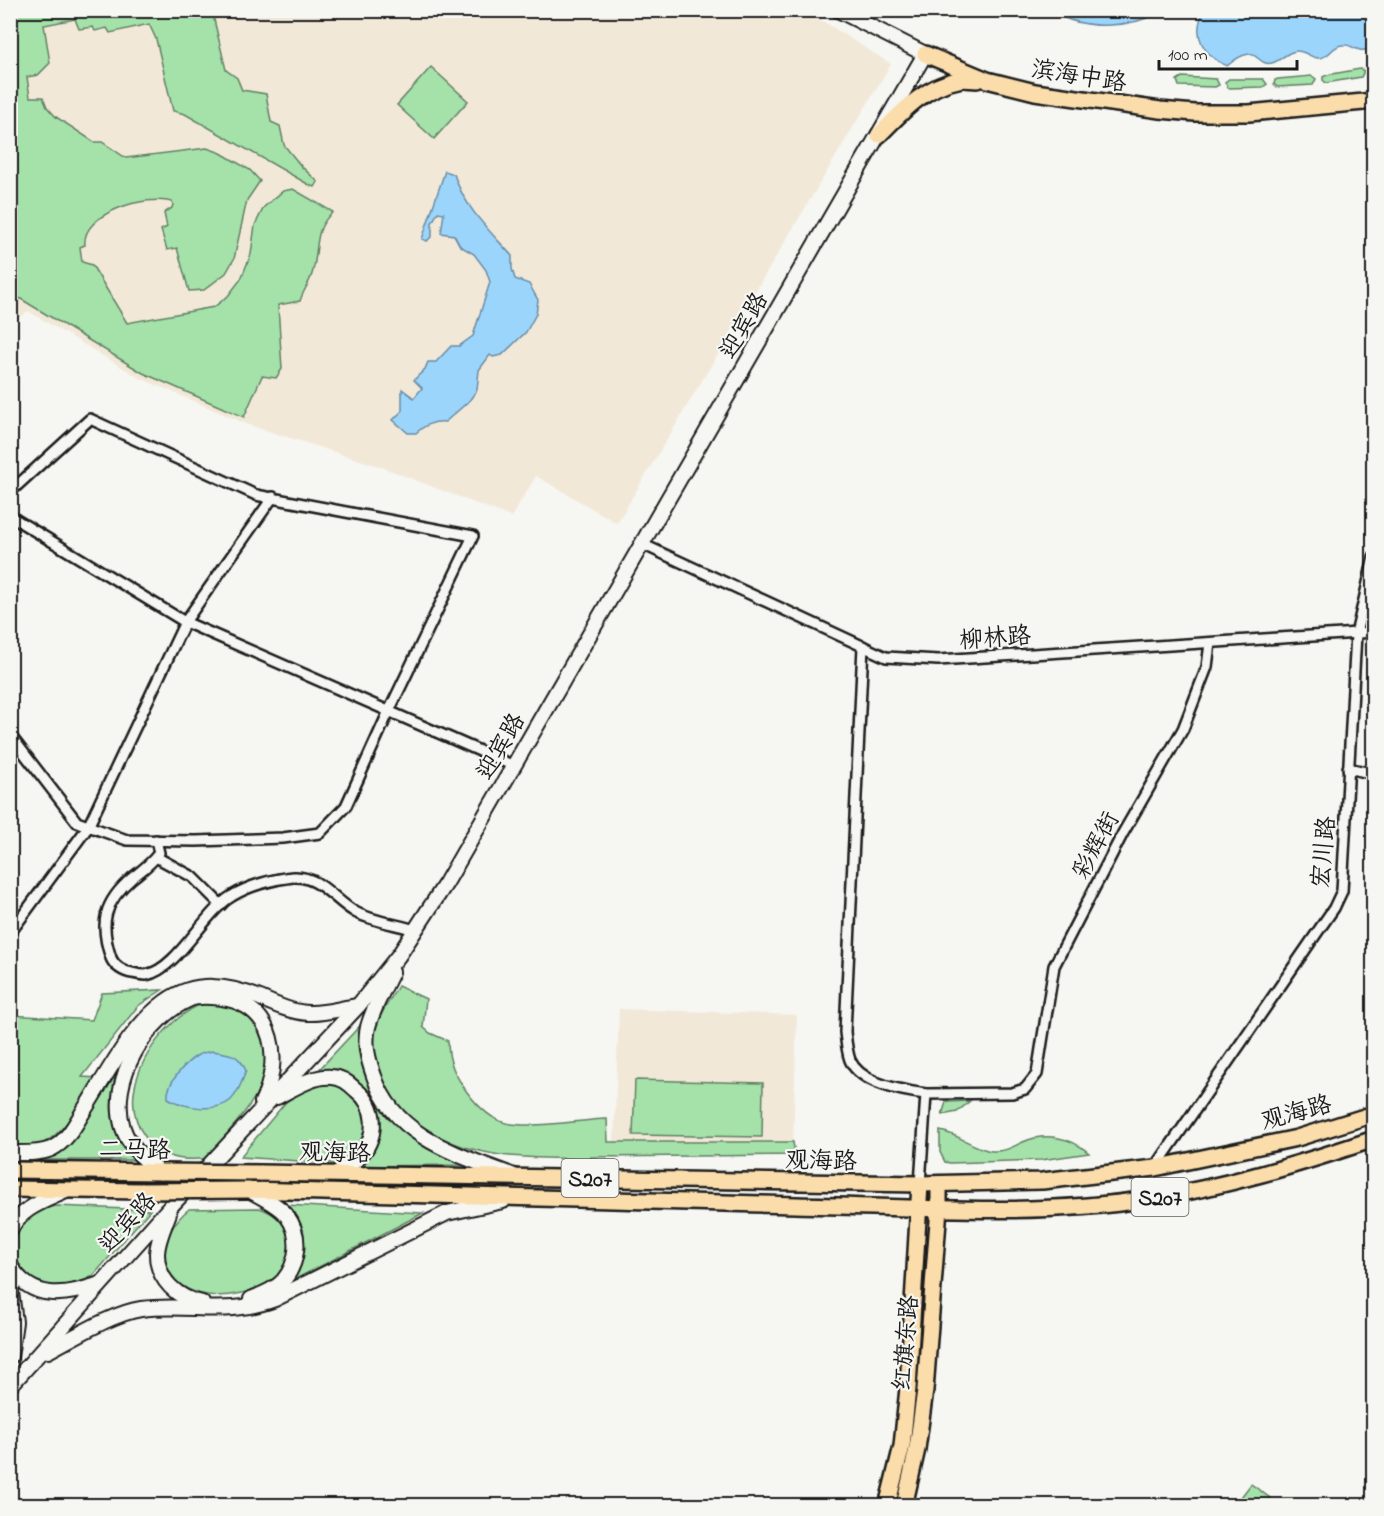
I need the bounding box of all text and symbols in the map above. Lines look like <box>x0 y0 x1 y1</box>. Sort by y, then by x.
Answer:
scale bar <box>1159 33 1297 71</box>
text: 100 m <box>1168 43 1208 69</box>
street label: 滨海中路 <box>1028 53 1129 102</box>
street label: 迎宾路 <box>712 286 778 366</box>
street label: 柳林路 <box>958 620 1032 659</box>
street label: 迎宾路 <box>469 707 535 787</box>
street label: 彩辉街 <box>1065 806 1130 886</box>
street label: 宏川路 <box>1305 815 1346 890</box>
street label: 观海路 <box>1257 1088 1336 1141</box>
street label: 二马路 <box>99 1133 171 1170</box>
street label: 观海路 <box>299 1136 371 1173</box>
street label: 观海路 <box>785 1144 857 1181</box>
road number: S207 <box>562 1159 618 1197</box>
road number: S207 <box>1132 1178 1188 1216</box>
street label: 迎宾路 <box>92 1185 166 1262</box>
street label: 红旗东路 <box>886 1294 929 1393</box>

